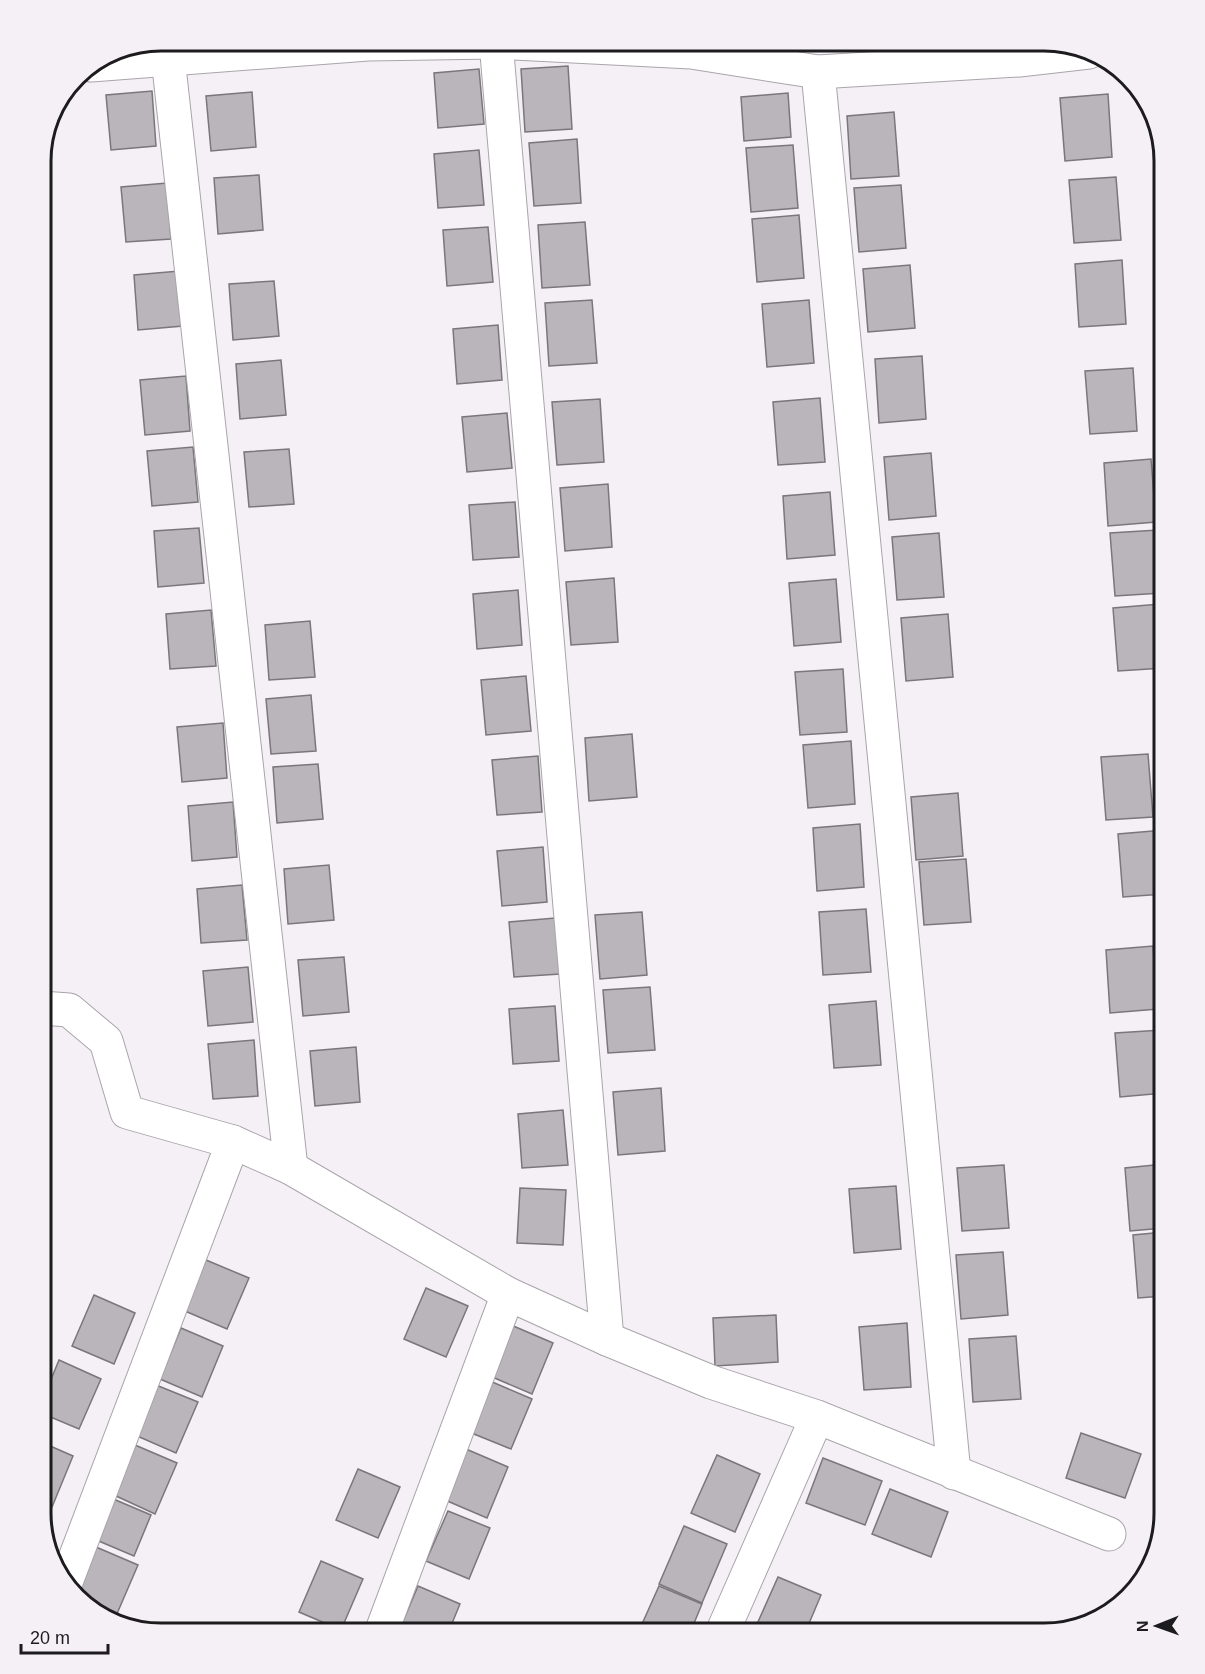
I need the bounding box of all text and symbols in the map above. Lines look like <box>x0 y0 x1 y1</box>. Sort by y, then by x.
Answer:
north arrow <box>1127 1596 1187 1656</box>
scale bar <box>21 1617 108 1655</box>
text: N <box>1134 1620 1151 1632</box>
text: 20 m <box>30 1628 70 1648</box>

